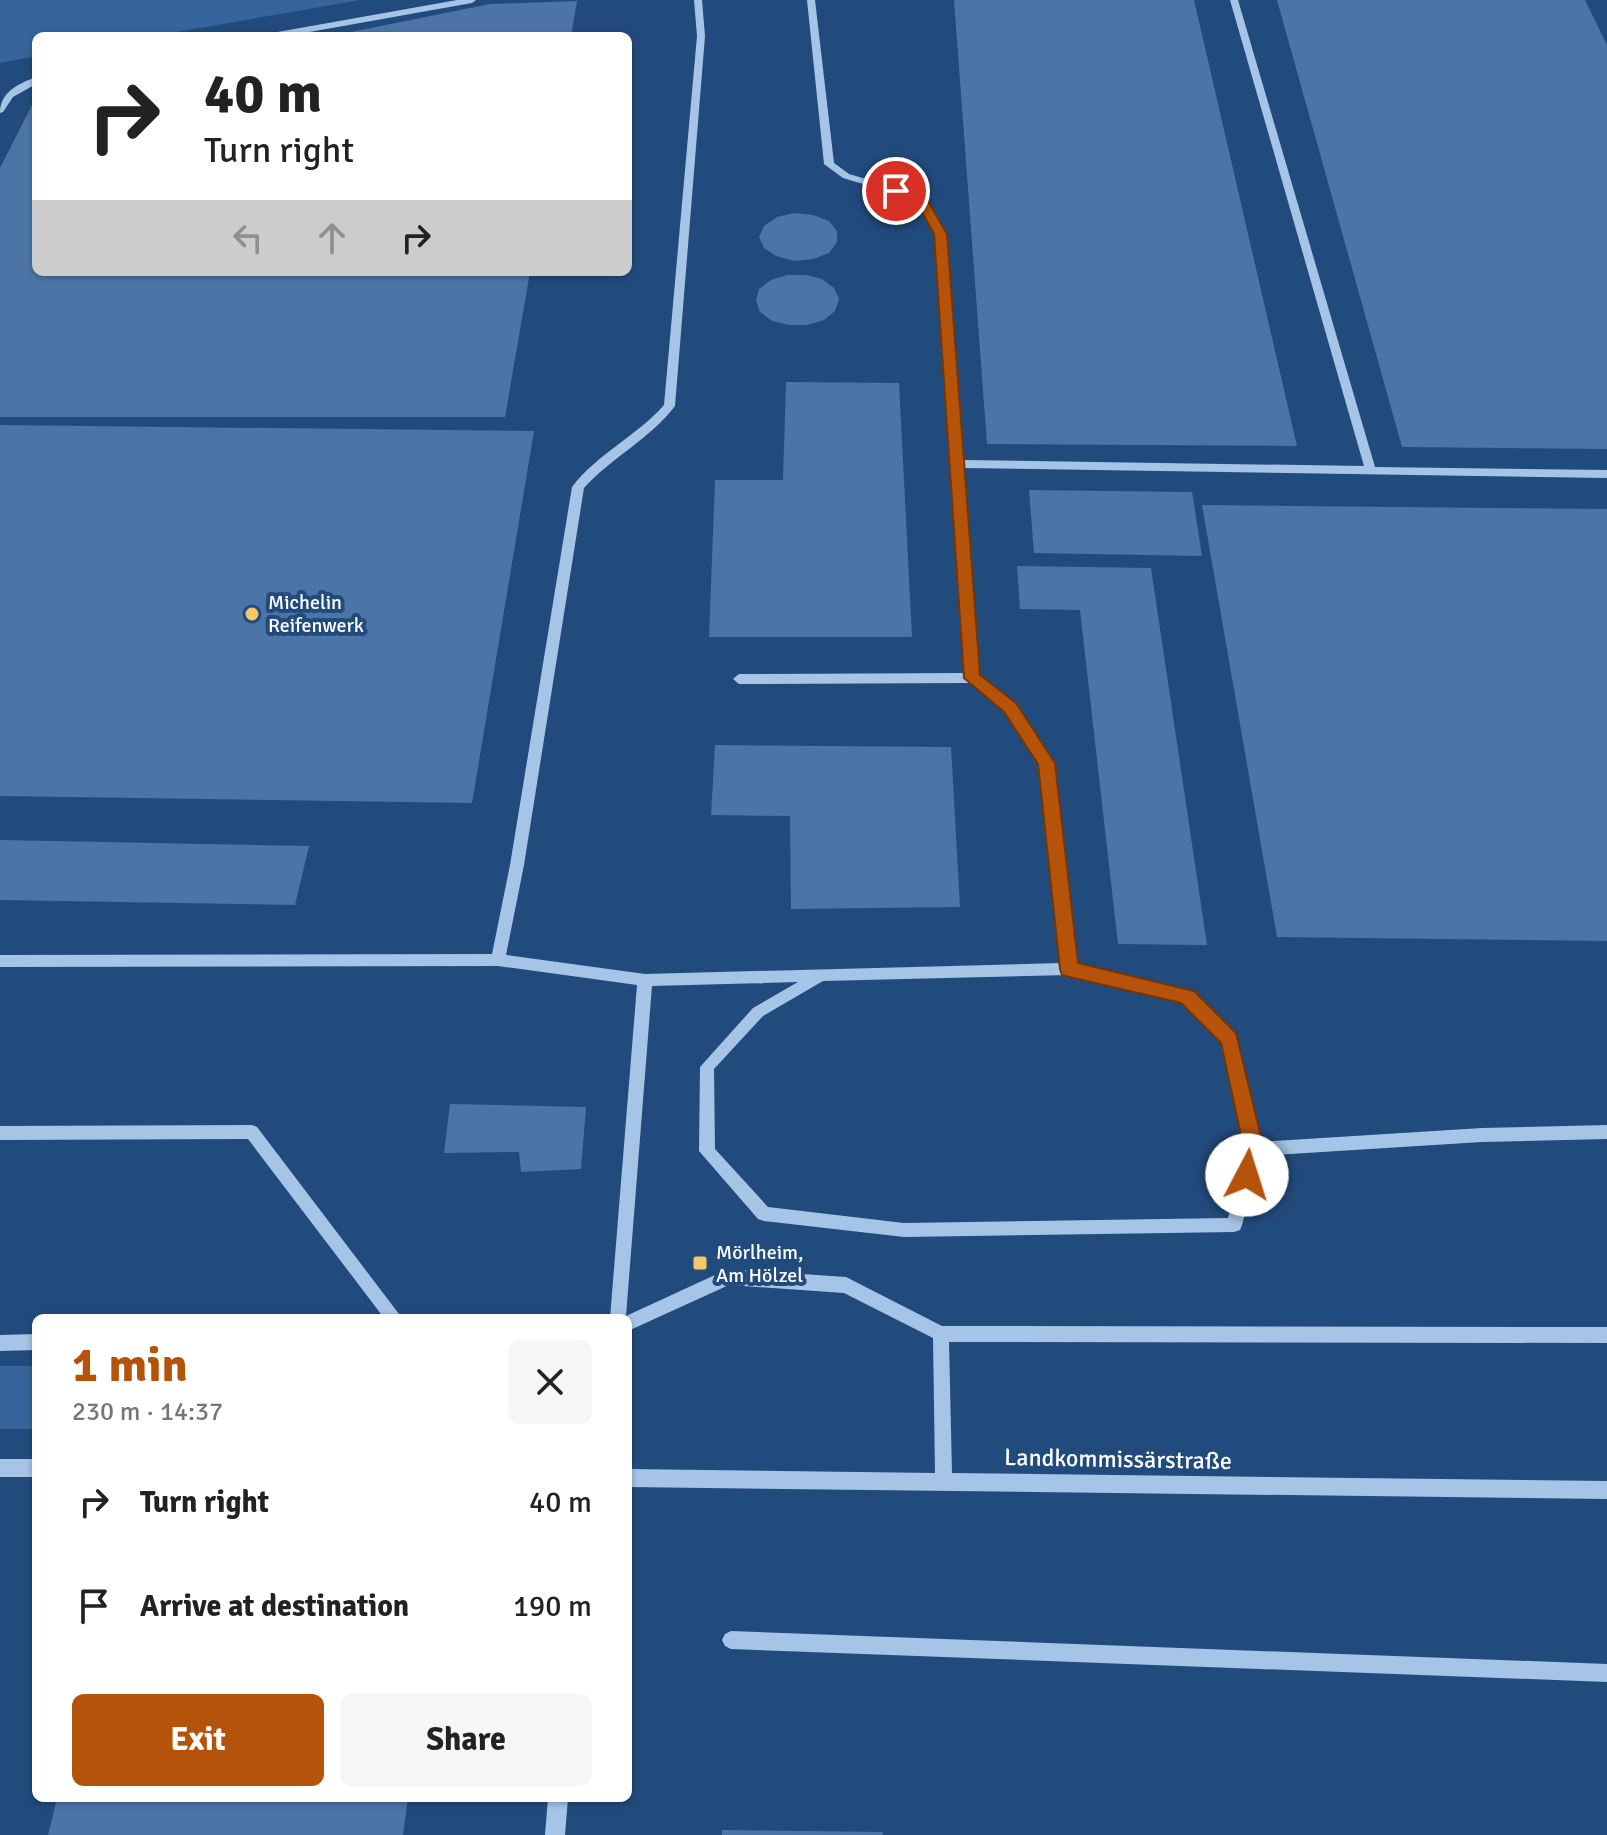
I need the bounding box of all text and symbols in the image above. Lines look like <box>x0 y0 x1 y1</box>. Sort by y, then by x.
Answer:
text: 40 m <box>204 59 322 128</box>
icon: right <box>72 64 176 168</box>
text: Turn right <box>204 128 354 173</box>
pin <box>862 157 930 225</box>
icon: arrive <box>874 169 918 213</box>
icon: left <box>226 216 270 260</box>
icon: ahead <box>310 216 354 260</box>
icon: right <box>394 216 438 260</box>
place label: Michelin Reifenwerk <box>268 590 364 638</box>
marker: Michelin Reifenwerk <box>243 605 261 623</box>
position arrow <box>1205 1133 1289 1217</box>
place label: Mörlheim, Am Hölzel <box>716 1240 803 1288</box>
marker: Mörlheim, Am Hölzel <box>691 1254 709 1272</box>
text: 1 min <box>72 1336 188 1395</box>
button: close <box>508 1340 592 1424</box>
text: 230 m · 14:37 <box>72 1396 223 1428</box>
street label: Landkommissärstraße <box>1004 1442 1232 1476</box>
icon: right <box>72 1480 116 1524</box>
text: Turn right <box>140 1484 269 1521</box>
text: 40 m <box>529 1484 592 1521</box>
icon: arrive <box>72 1584 116 1628</box>
text: Arrive at destination <box>140 1588 409 1625</box>
text: 190 m <box>513 1588 592 1625</box>
button: Exit <box>72 1694 324 1786</box>
button: Share <box>340 1694 592 1786</box>

